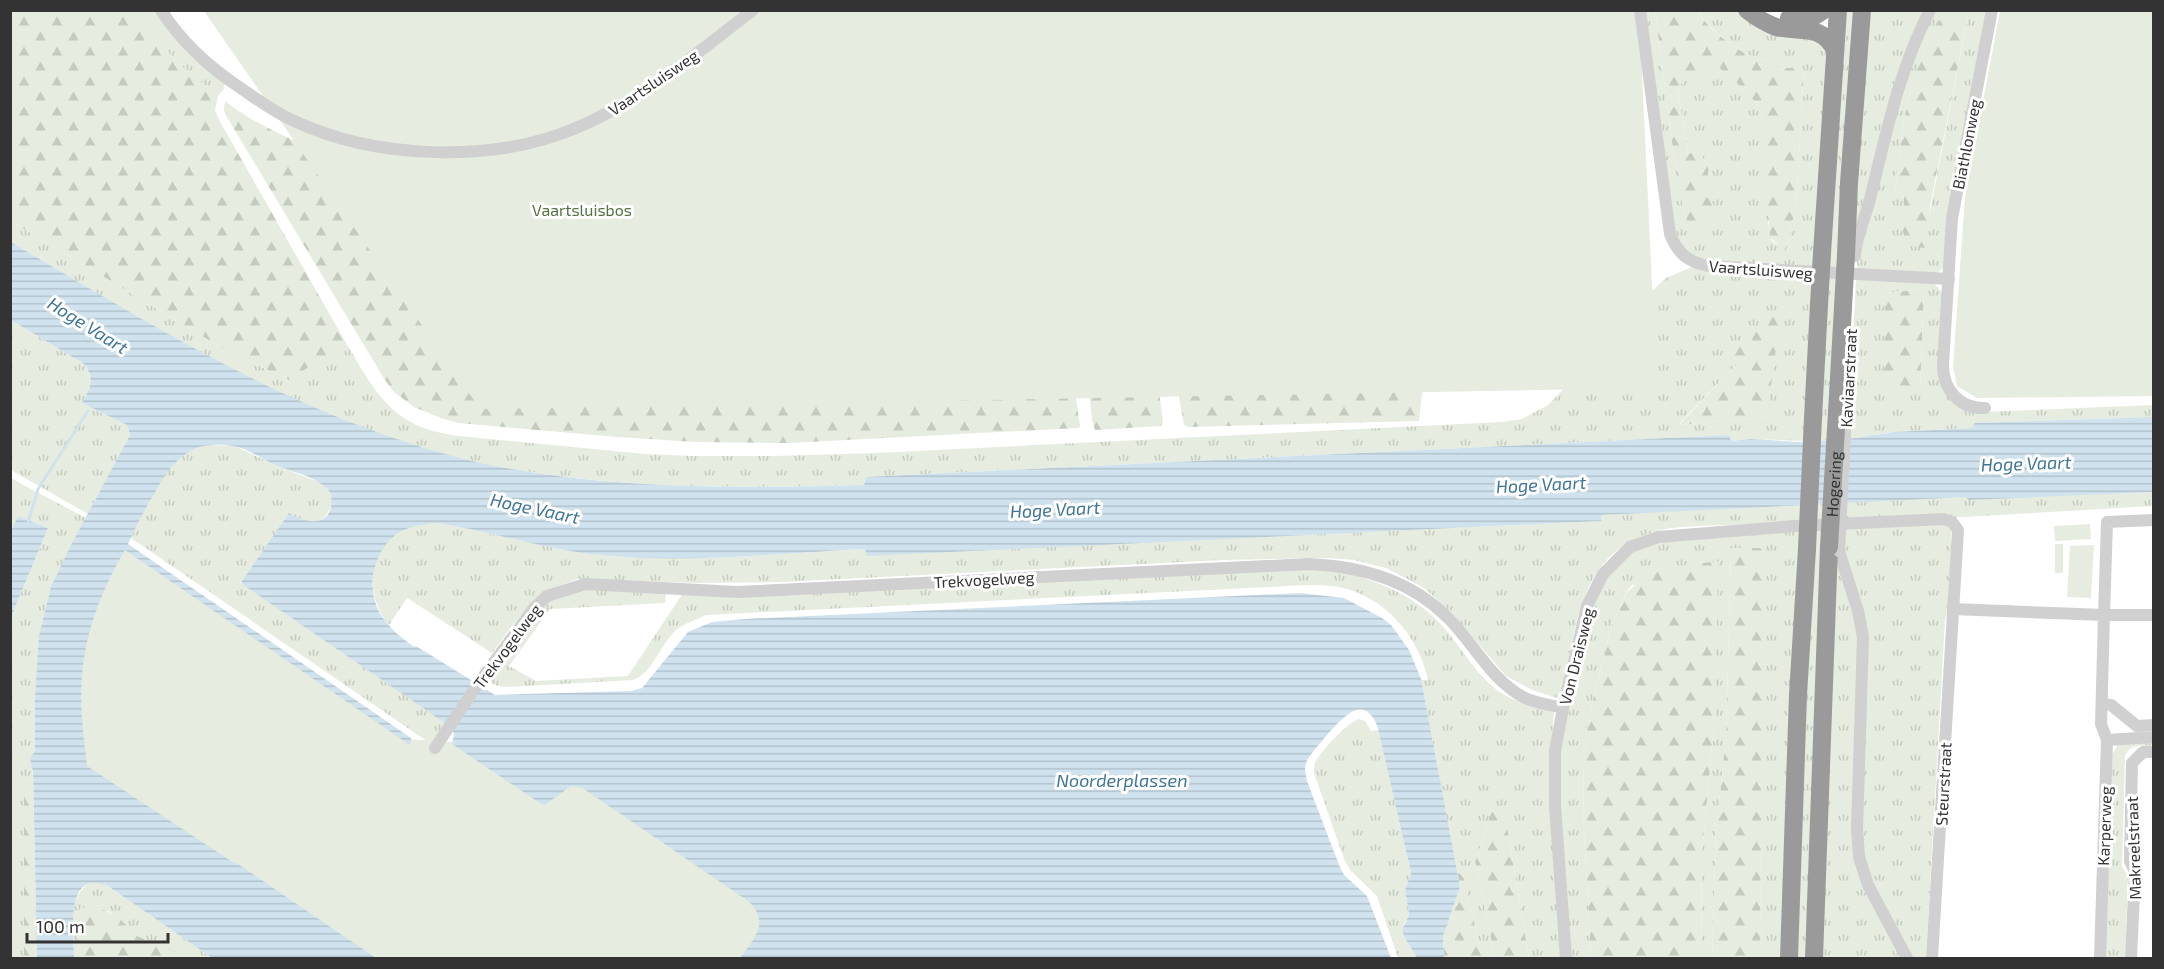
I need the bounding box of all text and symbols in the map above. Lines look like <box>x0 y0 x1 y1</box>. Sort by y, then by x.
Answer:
street label: Vaartsluisweg <box>605 45 702 119</box>
street label: Biathlonweg <box>1948 97 1984 191</box>
park label: Vaartsluisbos <box>532 200 632 219</box>
street label: Vaartsluisweg <box>1708 256 1814 282</box>
water label: Hoge Vaart <box>44 292 132 358</box>
street label: Kaviaarstraat <box>1836 328 1860 428</box>
water label: Hoge Vaart <box>1980 450 2072 476</box>
street label: Hogering <box>1821 451 1844 518</box>
water label: Hoge Vaart <box>1495 471 1587 497</box>
water label: Hoge Vaart <box>488 488 582 528</box>
water label: Hoge Vaart <box>1009 496 1101 522</box>
street label: Trekvogelweg <box>933 567 1035 591</box>
street label: Trekvogelweg <box>469 600 545 692</box>
street label: Von Draisweg <box>1555 605 1597 707</box>
street label: Steurstraat <box>1931 742 1955 826</box>
water label: Noorderplassen <box>1056 769 1188 791</box>
street label: Karperweg <box>2093 786 2115 866</box>
street label: Makreelstraat <box>2122 796 2144 900</box>
scale bar <box>27 906 168 944</box>
text: 100 m <box>36 915 85 937</box>

